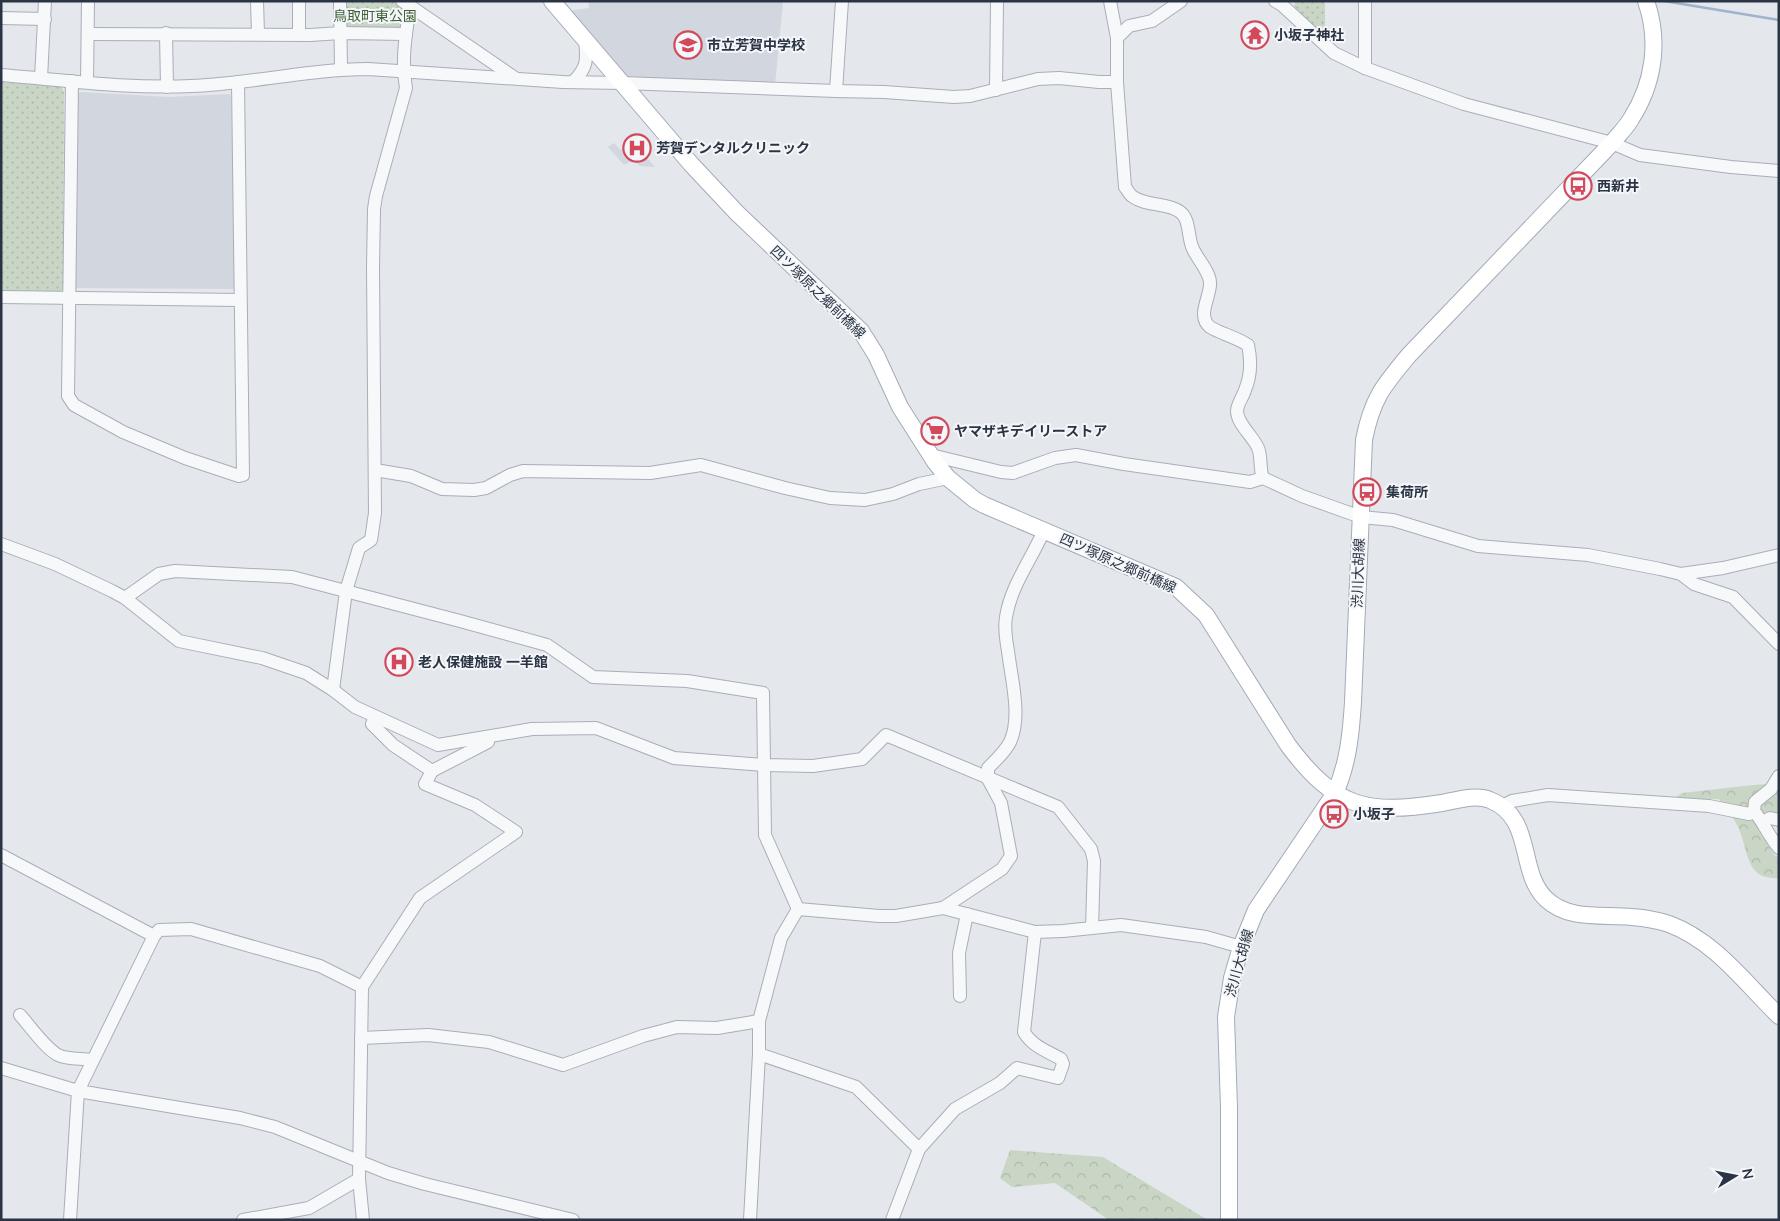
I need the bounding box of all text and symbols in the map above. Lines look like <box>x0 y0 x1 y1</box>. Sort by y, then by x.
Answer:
park label: 鳥取町東公園 <box>333 7 417 26</box>
temple icon: 小坂子神社 <box>1240 20 1270 50</box>
place label: 小坂子神社 <box>1274 26 1344 45</box>
school or university icon: 市立芳賀中学校 <box>673 30 703 60</box>
place label: 市立芳賀中学校 <box>707 36 805 55</box>
hospital icon: 芳賀デンタルクリニック <box>622 133 652 163</box>
place label: 芳賀デンタルクリニック <box>656 139 810 158</box>
bus stop icon: 西新井 <box>1563 171 1593 201</box>
place label: 西新井 <box>1597 177 1639 196</box>
street label: 四ツ塚原之郷前橋線 <box>766 242 870 343</box>
supermarket icon: ヤマザキデイリーストア <box>920 416 950 446</box>
place label: ヤマザキデイリーストア <box>954 422 1107 441</box>
bus stop icon: 集荷所 <box>1352 477 1382 507</box>
place label: 集荷所 <box>1386 483 1428 502</box>
street label: 四ツ塚原之郷前橋線 <box>1056 529 1179 598</box>
street label: 渋川大胡線 <box>1348 538 1369 608</box>
hospital icon: 老人保健施設 一羊館 <box>384 647 414 677</box>
place label: 老人保健施設 一羊館 <box>418 653 548 672</box>
bus stop icon: 小坂子 <box>1319 799 1349 829</box>
place label: 小坂子 <box>1353 805 1395 824</box>
street label: 渋川大胡線 <box>1221 927 1258 999</box>
north arrow <box>1710 1151 1760 1201</box>
text: N <box>1737 1167 1758 1181</box>

